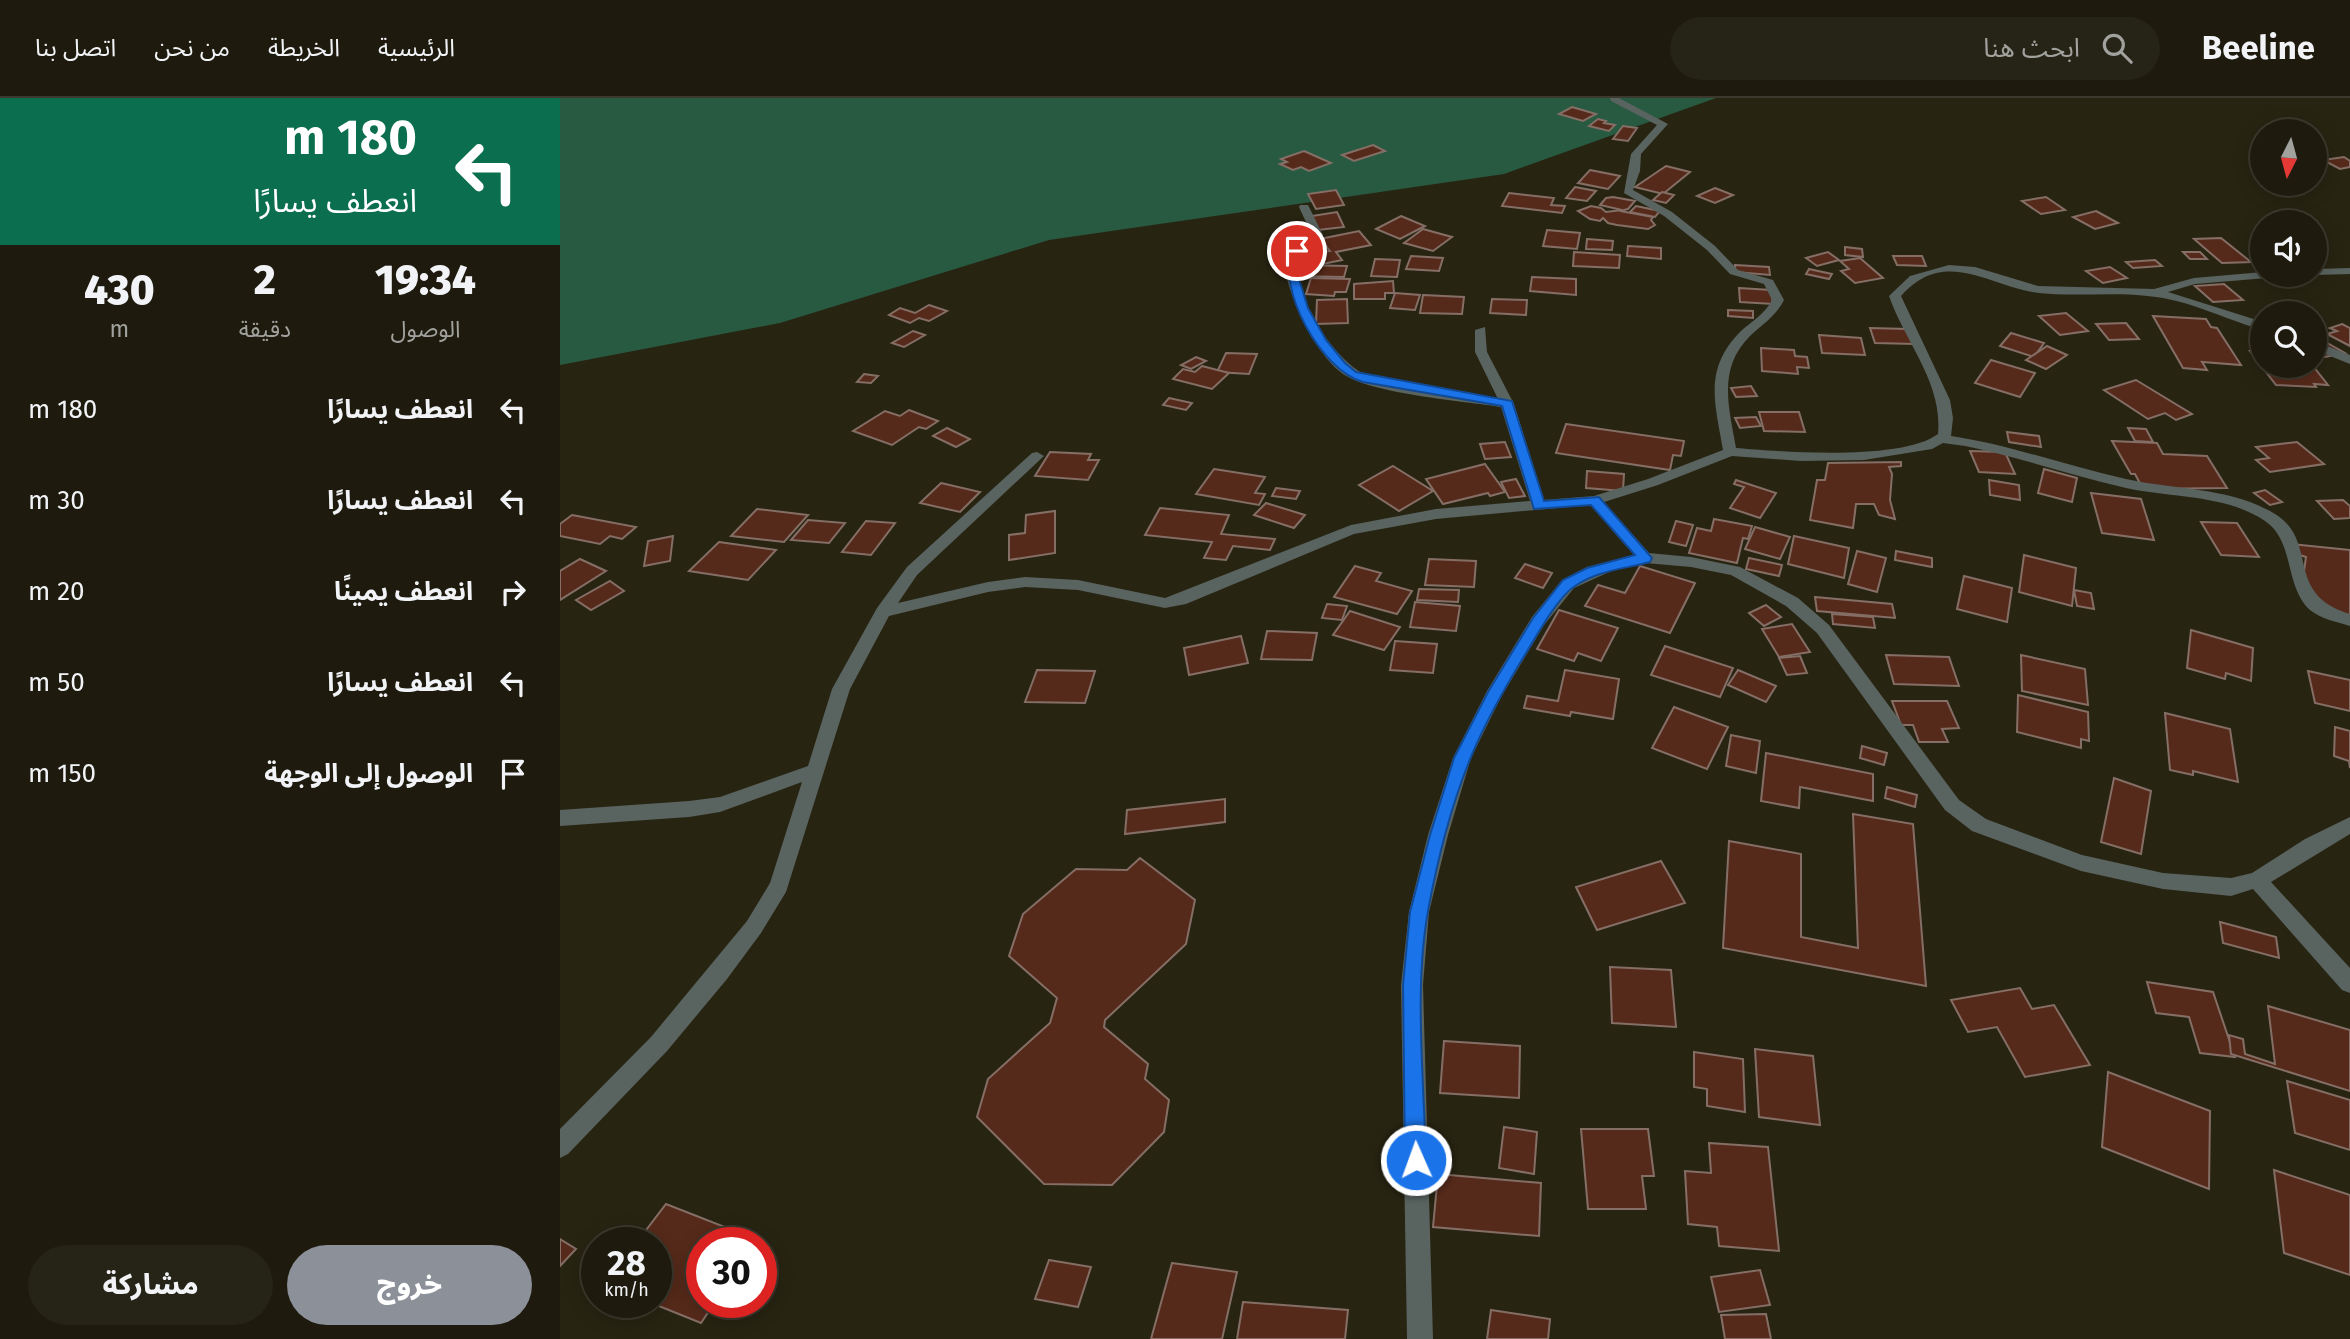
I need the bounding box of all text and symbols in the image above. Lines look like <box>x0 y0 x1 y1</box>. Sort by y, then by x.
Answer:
search box <box>1670 17 2160 80</box>
text: Beeline <box>2202 28 2315 68</box>
icon: search <box>2098 29 2136 67</box>
text: ابحث هنا <box>1983 33 2080 64</box>
text: اتصل بنا <box>35 34 116 62</box>
text: من نحن <box>154 34 230 62</box>
text: الخريطة <box>268 34 340 62</box>
text: الرئيسية <box>378 34 455 62</box>
text: 180 m <box>284 108 417 167</box>
north arrow <box>2250 119 2328 196</box>
map controls <box>2250 119 2327 378</box>
icon: left <box>441 126 532 217</box>
text: انعطف يسارًا <box>253 182 417 220</box>
button: sound <box>2250 210 2327 287</box>
pin <box>1267 221 1327 281</box>
icon: arrive <box>1278 232 1316 270</box>
text: 2 <box>254 255 276 305</box>
text: 19:34 <box>375 255 476 305</box>
text: 430 <box>84 265 155 315</box>
button: search <box>2250 301 2327 378</box>
text: m <box>109 315 129 343</box>
text: دقيقة <box>239 315 291 343</box>
text: الوصول <box>391 315 460 343</box>
icon: left <box>494 391 532 429</box>
text: 180 m <box>28 394 97 425</box>
text: انعطف يسارًا <box>327 394 473 425</box>
icon: left <box>494 482 532 520</box>
text: 30 m <box>28 485 85 516</box>
text: انعطف يسارًا <box>327 485 473 516</box>
icon: right <box>494 573 532 611</box>
text: 20 m <box>28 576 85 607</box>
text: انعطف يمينًا <box>334 576 473 607</box>
icon: left <box>494 664 532 702</box>
text: 50 m <box>28 667 85 698</box>
text: انعطف يسارًا <box>327 667 473 698</box>
icon: arrive <box>494 755 532 793</box>
text: 150 m <box>28 758 96 789</box>
text: الوصول إلى الوجهة <box>264 758 473 789</box>
position arrow <box>1379 1123 1453 1197</box>
speed limit sign: 30 <box>686 1227 777 1318</box>
text: 28 <box>607 1242 646 1284</box>
button: مشاركة <box>28 1245 273 1325</box>
button: خروج <box>287 1245 532 1325</box>
text: km/h <box>604 1279 649 1301</box>

